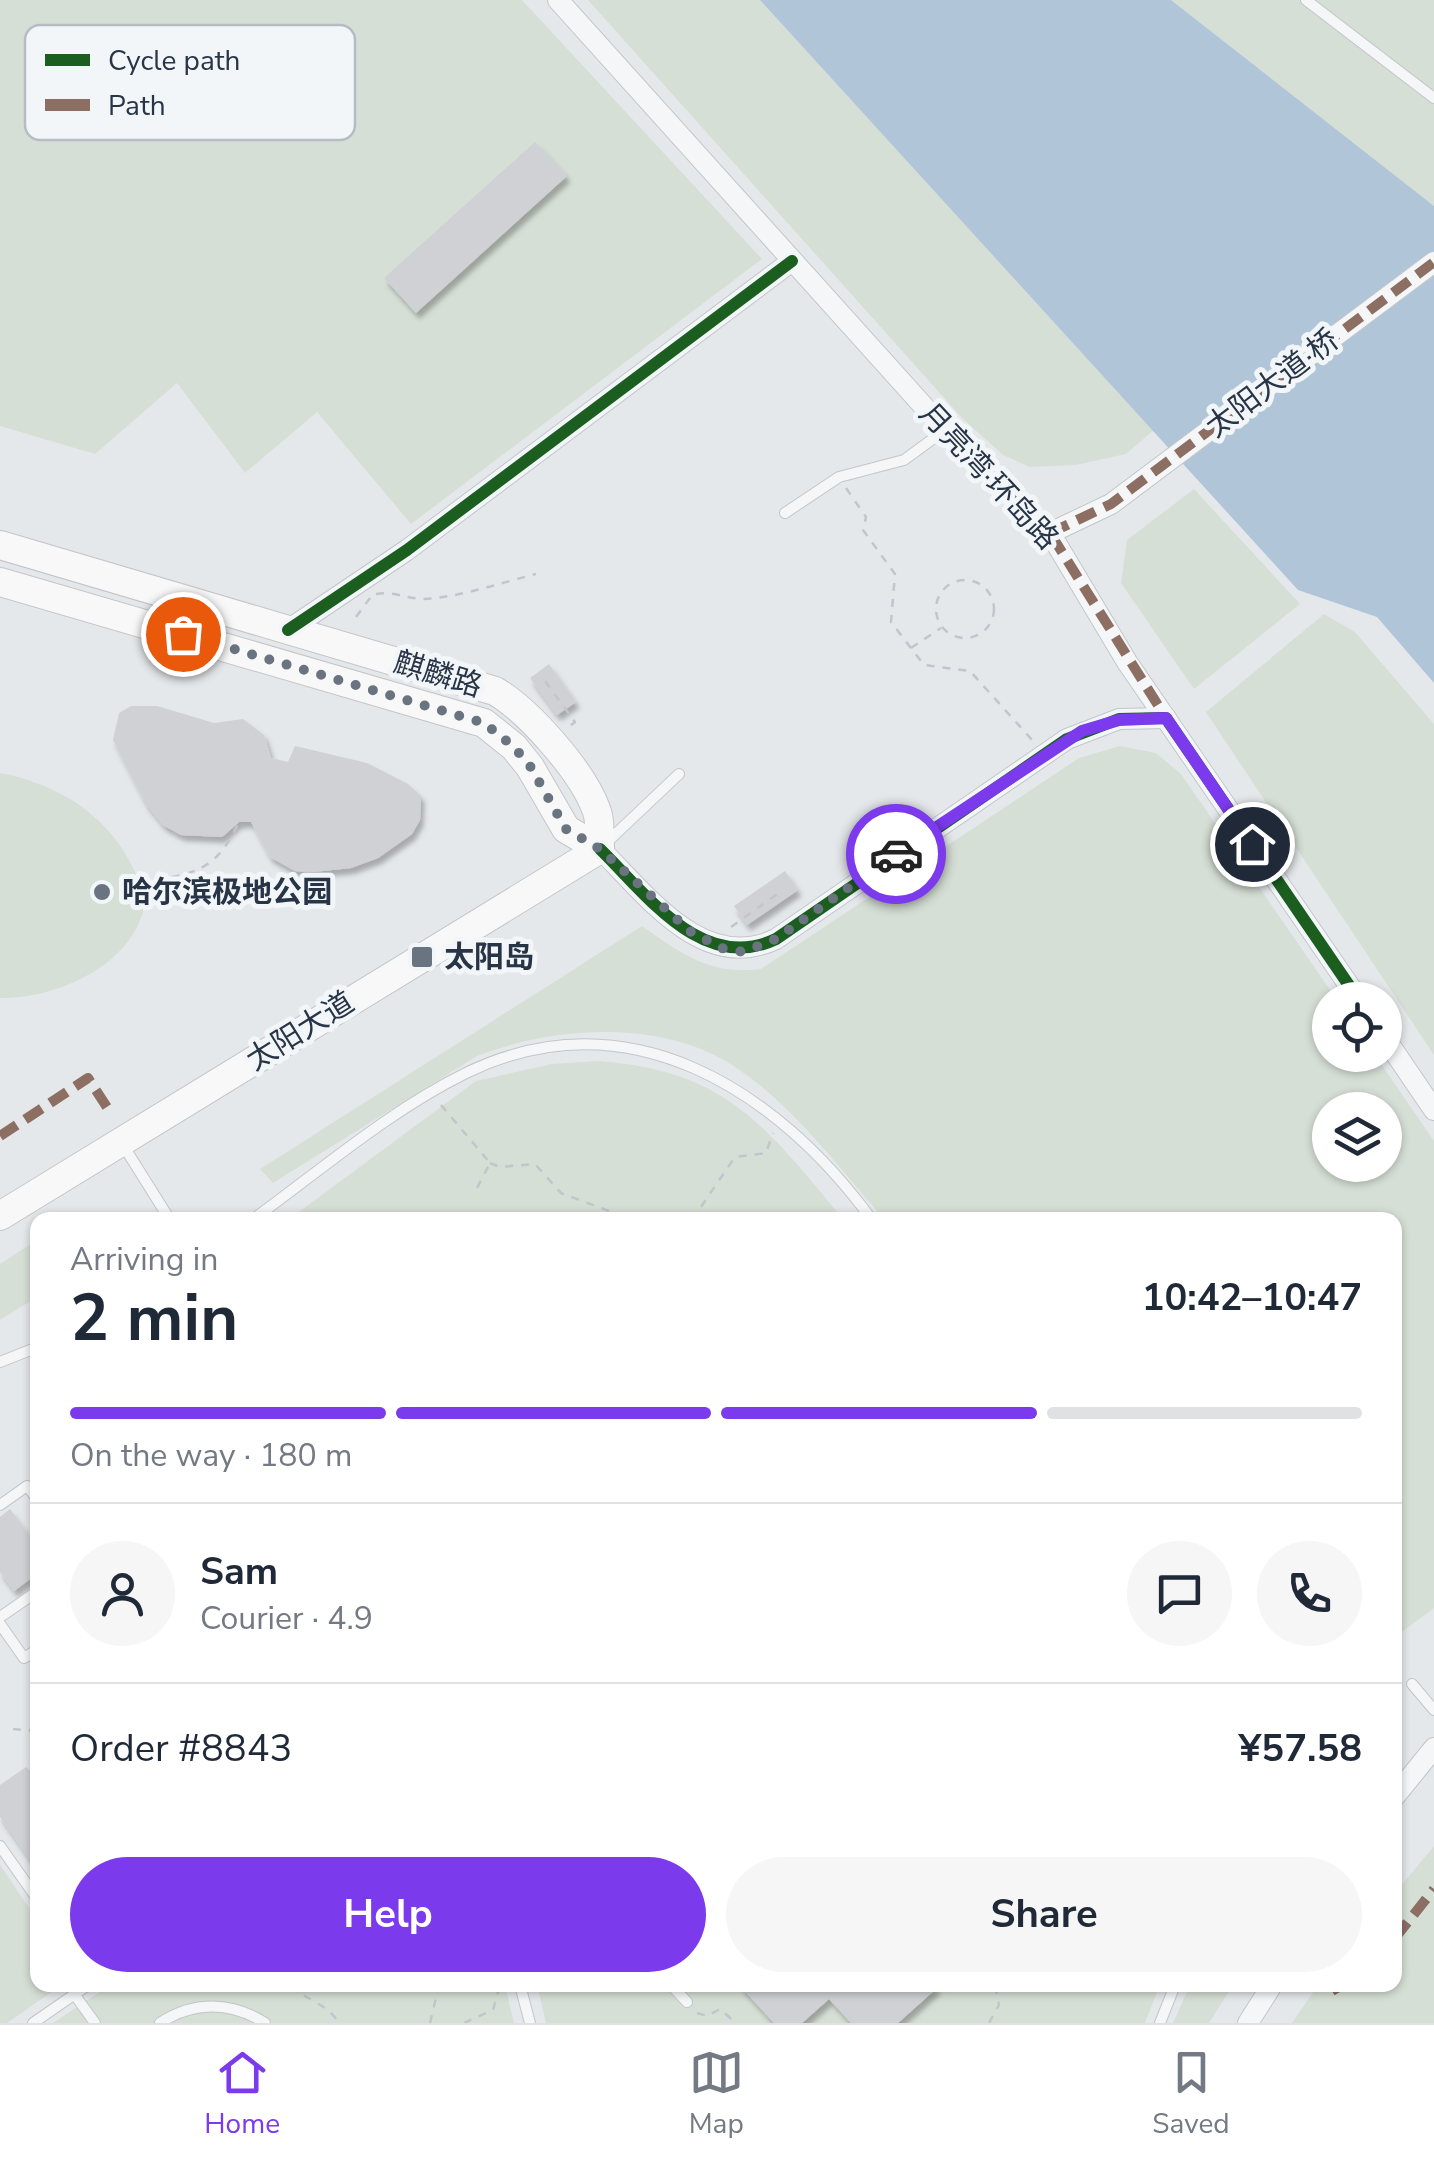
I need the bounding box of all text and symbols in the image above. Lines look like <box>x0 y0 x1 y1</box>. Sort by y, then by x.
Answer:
legend <box>25 25 355 140</box>
text: Cycle path <box>108 42 240 80</box>
text: Path <box>108 87 166 125</box>
street label: 太阳大道·桥 <box>1197 320 1347 447</box>
street label: 月亮湾·环岛路 <box>910 394 1067 559</box>
pin <box>141 592 226 677</box>
icon: bag <box>156 607 211 662</box>
street label: 麒麟路 <box>389 642 487 707</box>
pin <box>1210 802 1295 887</box>
courier <box>846 804 946 904</box>
icon: home <box>1225 817 1280 872</box>
icon: car <box>869 827 924 882</box>
place label: 哈尔滨极地公园 <box>122 872 332 913</box>
marker: 哈尔滨极地公园 <box>91 881 113 903</box>
place label: 太阳岛 <box>444 937 534 978</box>
marker: 太阳岛 <box>409 944 435 970</box>
street label: 太阳大道 <box>239 982 362 1081</box>
map controls <box>1312 982 1402 1182</box>
button: locate <box>1312 982 1402 1072</box>
button: layers <box>1312 1092 1402 1182</box>
text: Arriving in <box>70 1238 218 1281</box>
text: 10:42–10:47 <box>1142 1272 1362 1323</box>
text: 2 min <box>70 1274 238 1363</box>
text: On the way · 180 m <box>70 1434 352 1477</box>
button: person <box>70 1541 175 1646</box>
button: chat <box>1127 1541 1232 1646</box>
button: phone <box>1257 1541 1362 1646</box>
text: Sam <box>200 1546 278 1597</box>
text: Courier · 4.9 <box>200 1597 373 1640</box>
text: Order #8843 <box>70 1723 292 1774</box>
text: ¥57.58 <box>1239 1723 1362 1774</box>
button: Help <box>70 1857 706 1972</box>
button: Share <box>726 1857 1362 1972</box>
tab: Home <box>204 2045 280 2143</box>
tab: Map <box>689 2045 744 2143</box>
tab: Saved <box>1152 2045 1230 2143</box>

